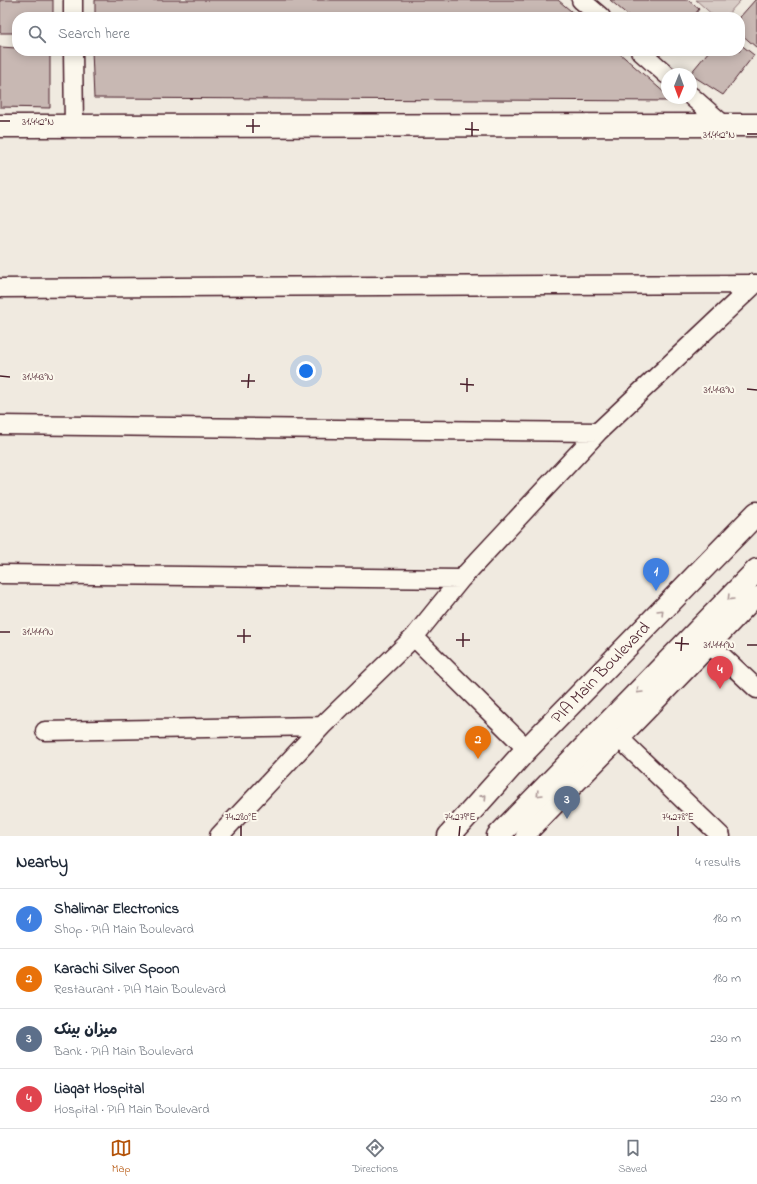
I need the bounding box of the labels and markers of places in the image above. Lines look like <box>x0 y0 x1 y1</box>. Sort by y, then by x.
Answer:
pin: 1 <box>643 558 669 591</box>
pin: 4 <box>707 656 733 689</box>
pin: 2 <box>465 726 491 759</box>
pin: 3 <box>554 786 580 819</box>

